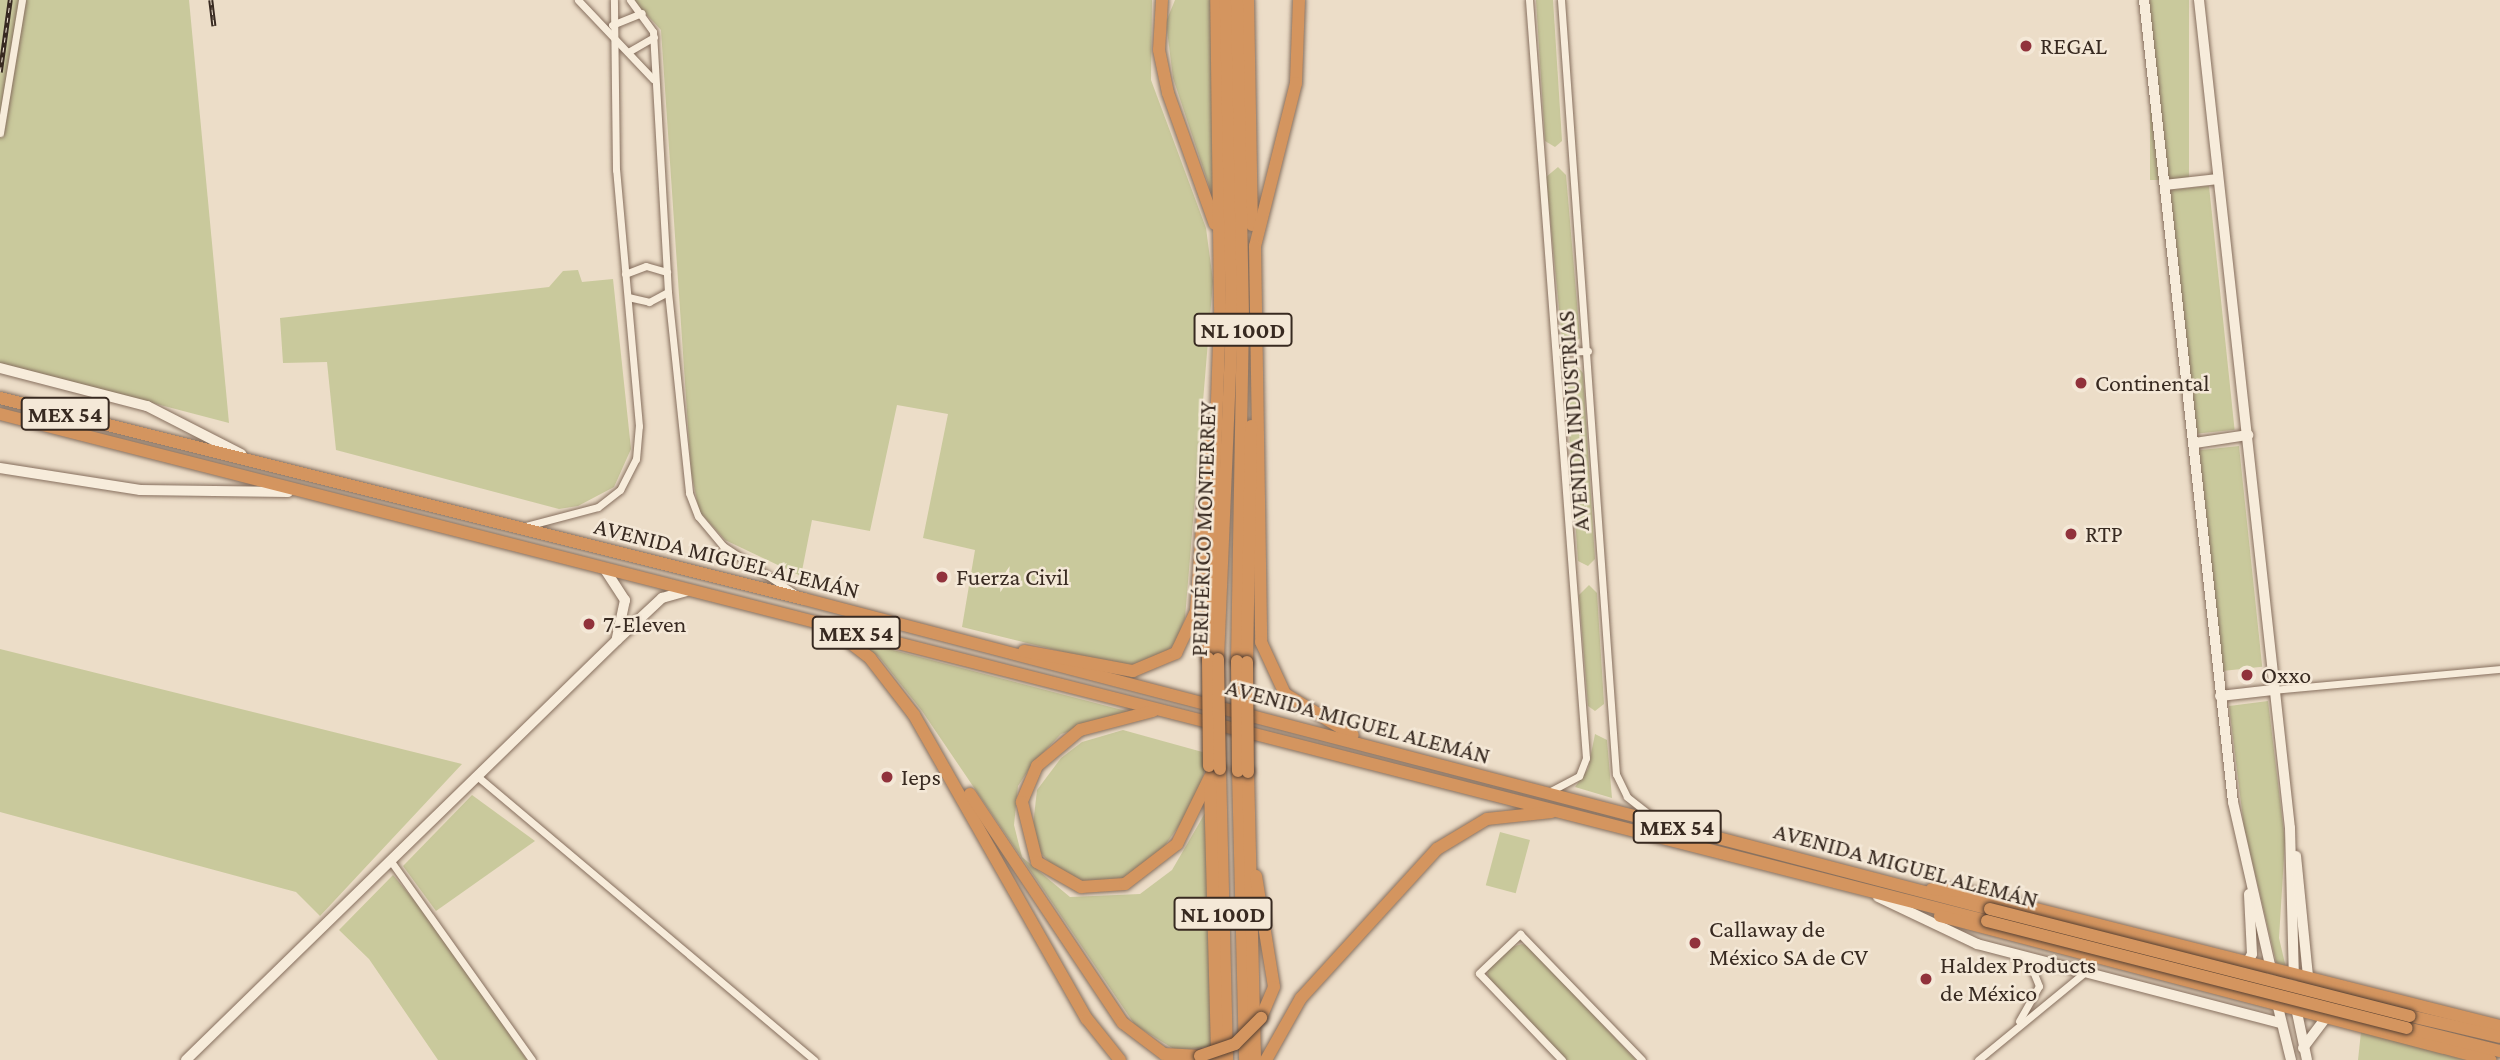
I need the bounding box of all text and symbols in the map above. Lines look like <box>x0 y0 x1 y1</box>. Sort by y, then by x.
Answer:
place label: REGAL <box>2040 32 2107 60</box>
marker: REGAL <box>2018 38 2034 54</box>
road number: NL 100D <box>1192 310 1294 350</box>
street label: AVENIDA INDUSTRIAS <box>1551 310 1595 532</box>
place label: Continental <box>2095 369 2210 397</box>
marker: Continental <box>2073 375 2089 391</box>
road number: MEX 54 <box>20 394 110 434</box>
street label: PERIFÉRICO MONTERREY <box>1184 401 1222 657</box>
street label: AVENIDA MIGUEL ALEMÁN <box>591 511 863 605</box>
place label: RTP <box>2085 520 2123 548</box>
marker: RTP <box>2063 526 2079 542</box>
place label: Fuerza Civil <box>956 563 1069 591</box>
marker: Fuerza Civil <box>934 569 950 585</box>
place label: 7-Eleven <box>603 610 686 638</box>
road number: MEX 54 <box>810 614 902 652</box>
marker: 7-Eleven <box>581 616 597 632</box>
place label: Oxxo <box>2261 661 2311 689</box>
marker: Oxxo <box>2239 667 2255 683</box>
street label: AVENIDA MIGUEL ALEMÁN <box>1223 672 1493 770</box>
place label: Ieps <box>901 763 941 791</box>
marker: Ieps <box>879 769 895 785</box>
road number: MEX 54 <box>1632 807 1722 846</box>
street label: AVENIDA MIGUEL ALEMÁN <box>1771 816 2041 914</box>
road number: NL 100D <box>1172 894 1274 934</box>
place label: Callaway de México SA de CV <box>1709 915 1868 971</box>
marker: Callaway de México SA de CV <box>1687 935 1703 951</box>
place label: Haldex Products de México <box>1940 951 2096 1007</box>
marker: Haldex Products de México <box>1918 971 1934 987</box>

